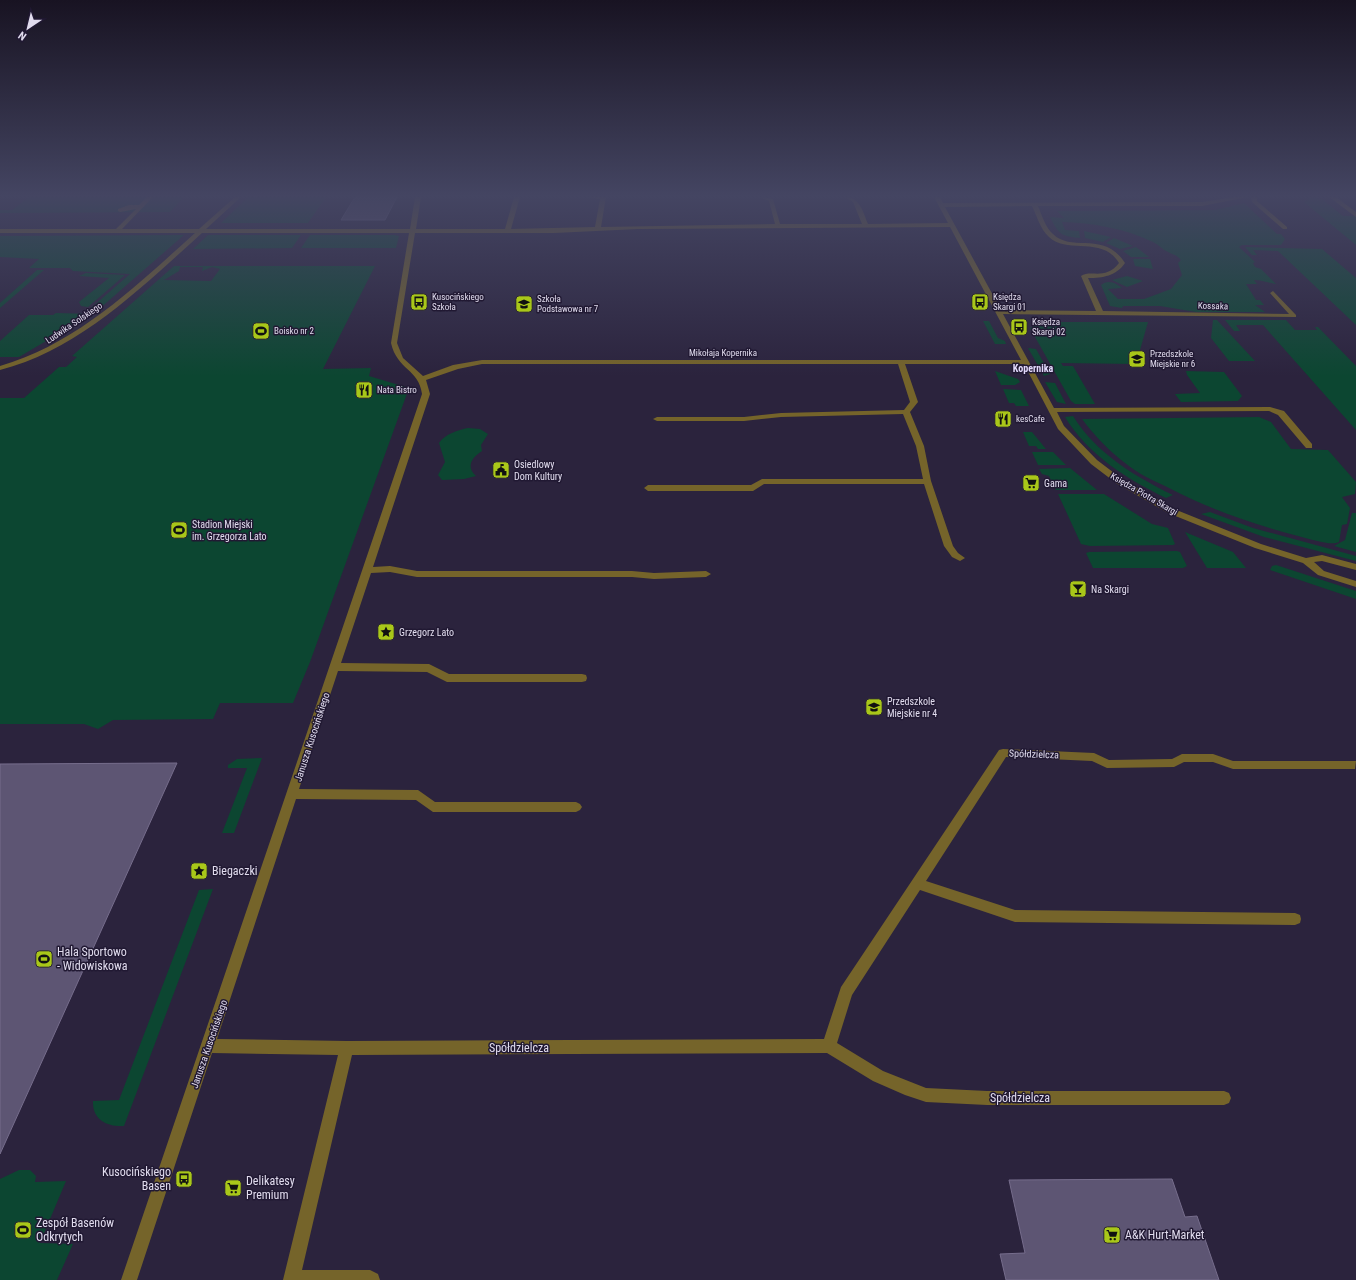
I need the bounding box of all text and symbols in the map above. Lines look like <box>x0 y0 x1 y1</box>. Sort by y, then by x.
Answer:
north arrow <box>8 8 48 48</box>
text: N <box>16 28 29 43</box>
bus stop icon: Kusocińskiego Szkoła <box>409 292 429 312</box>
place label: Kusocińskiego Szkoła <box>432 292 484 312</box>
bus stop icon: Księdza Skargi 01 <box>970 292 990 312</box>
place label: Księdza Skargi 01 <box>993 292 1026 312</box>
school or university icon: Szkoła Podstawowa nr 7 <box>514 294 534 314</box>
place label: Szkoła Podstawowa nr 7 <box>537 294 599 314</box>
street label: Ludwika Solskiego <box>44 300 105 346</box>
street label: Kossaka <box>1198 300 1228 312</box>
bus stop icon: Księdza Skargi 02 <box>1009 317 1029 337</box>
place label: Księdza Skargi 02 <box>1032 317 1066 337</box>
sports icon: Boisko nr 2 <box>251 321 271 341</box>
place label: Boisko nr 2 <box>274 326 314 336</box>
street label: Mikołaja Kopernika <box>689 348 757 358</box>
school or university icon: Przedszkole Miejskie nr 6 <box>1127 349 1147 369</box>
place label: Przedszkole Miejskie nr 6 <box>1150 349 1195 369</box>
district label: Kopernika <box>1013 363 1053 374</box>
restaurant icon: Nata Bistro <box>354 380 374 400</box>
place label: Nata Bistro <box>377 385 417 395</box>
restaurant icon: kesCafe <box>993 409 1013 429</box>
place label: kesCafe <box>1016 414 1045 424</box>
place label: Osiedlowy Dom Kultury <box>514 459 562 482</box>
public building icon: Osiedlowy Dom Kultury <box>491 460 511 480</box>
street label: Księdza Piotra Skargi <box>1109 471 1179 517</box>
supermarket icon: Gama <box>1021 473 1041 493</box>
place label: Gama <box>1044 478 1067 489</box>
place label: Stadion Miejski im. Grzegorza Lato <box>192 519 267 542</box>
sports icon: Stadion Miejski im. Grzegorza Lato <box>169 520 189 540</box>
bar icon: Na Skargi <box>1068 579 1088 599</box>
place label: Na Skargi <box>1091 584 1129 595</box>
place icon: Grzegorz Lato <box>376 622 396 642</box>
place label: Grzegorz Lato <box>399 627 454 638</box>
street label: Janusza Kusocińskiego <box>292 691 332 783</box>
place label: Przedszkole Miejskie nr 4 <box>887 696 937 719</box>
school or university icon: Przedszkole Miejskie nr 4 <box>864 697 884 717</box>
street label: Spółdzielcza <box>1009 748 1059 760</box>
place icon: Biegaczki <box>189 861 209 881</box>
place label: Biegaczki <box>212 864 258 878</box>
place label: Hala Sportowo - Widowiskowa <box>57 945 128 973</box>
sports icon: Hala Sportowo - Widowiskowa <box>34 949 54 969</box>
street label: Janusza Kusocińskiego <box>189 998 229 1090</box>
street label: Spółdzielcza <box>489 1041 549 1055</box>
street label: Spółdzielcza <box>990 1091 1050 1105</box>
place label: Kusocińskiego Basen <box>102 1165 171 1193</box>
bus stop icon: Kusocińskiego Basen <box>174 1169 194 1189</box>
place label: Delikatesy Premium <box>246 1174 295 1202</box>
supermarket icon: Delikatesy Premium <box>223 1178 243 1198</box>
place label: Zespół Basenów Odkrytych <box>36 1216 114 1244</box>
sports icon: Zespół Basenów Odkrytych <box>13 1220 33 1240</box>
supermarket icon: A&K Hurt-Market <box>1102 1225 1122 1245</box>
place label: A&K Hurt-Market <box>1125 1228 1205 1242</box>

